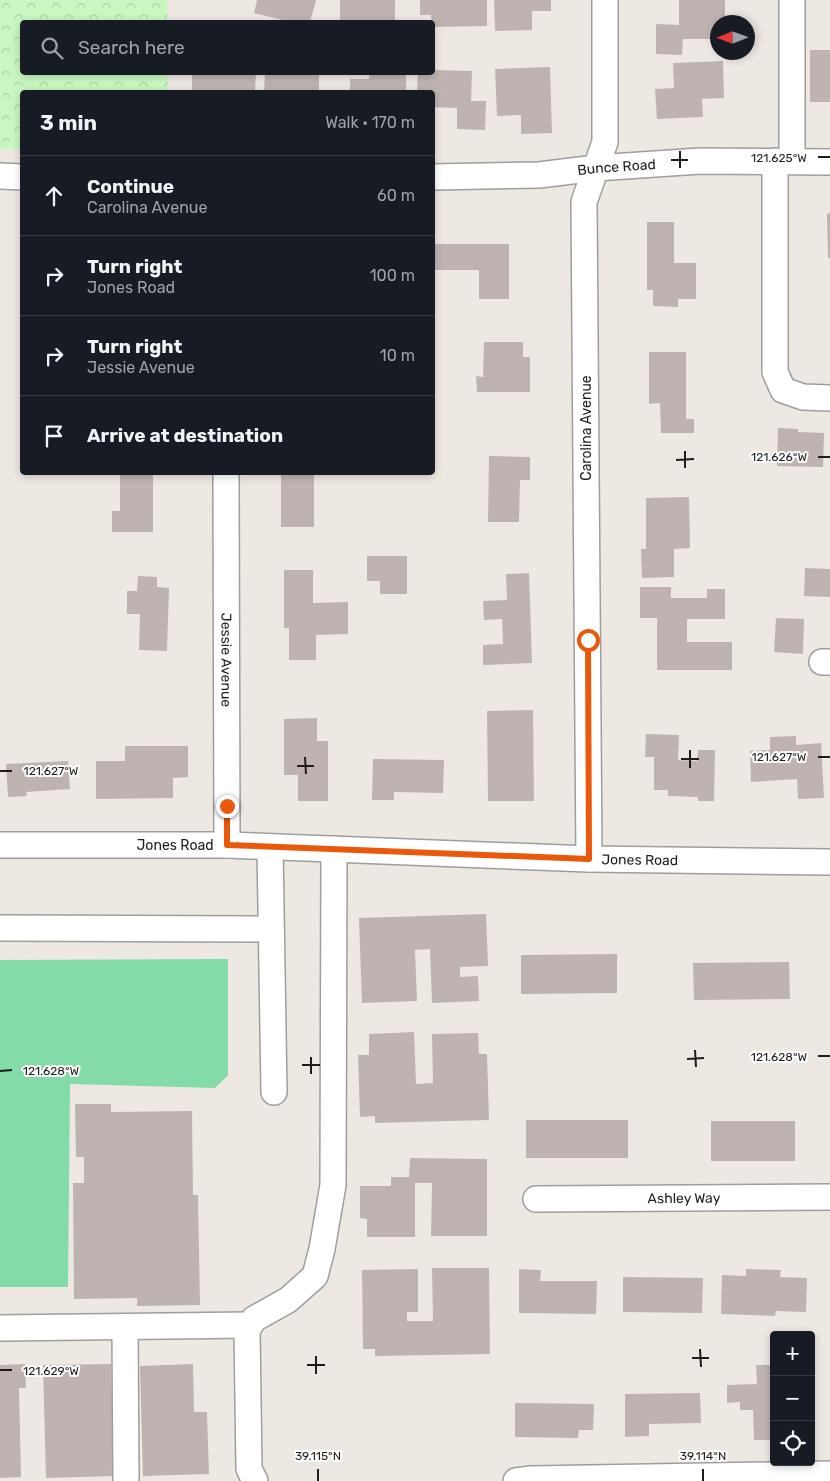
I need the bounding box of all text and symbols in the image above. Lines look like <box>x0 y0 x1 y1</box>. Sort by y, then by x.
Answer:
north arrow <box>710 15 755 60</box>
search box <box>20 20 435 75</box>
icon: search <box>38 34 66 62</box>
text: Search here <box>78 36 185 59</box>
text: 3 min <box>40 110 97 135</box>
text: Walk · 170 m <box>325 113 415 132</box>
text: 121.625°W <box>751 151 807 165</box>
street label: Bunce Road <box>576 156 656 179</box>
text: Continue <box>87 175 174 198</box>
icon: ahead <box>40 182 68 210</box>
text: 60 m <box>377 186 415 205</box>
text: Carolina Avenue <box>87 198 207 217</box>
text: Turn right <box>87 255 182 278</box>
icon: right <box>40 262 68 290</box>
text: 100 m <box>370 266 415 285</box>
text: Jones Road <box>87 278 175 297</box>
text: Turn right <box>87 335 182 358</box>
icon: right <box>40 342 68 370</box>
text: 10 m <box>380 346 415 365</box>
text: Jessie Avenue <box>87 358 195 377</box>
street label: Carolina Avenue <box>578 375 595 481</box>
icon: arrive <box>40 422 68 450</box>
text: Arrive at destination <box>87 424 283 447</box>
text: 121.626°W <box>751 450 807 464</box>
street label: Jessie Avenue <box>218 613 235 707</box>
route start <box>577 629 600 652</box>
text: 121.627°W <box>752 750 807 764</box>
text: 121.627°W <box>24 764 79 778</box>
route end <box>216 795 239 818</box>
street label: Jones Road <box>136 837 214 854</box>
street label: Jones Road <box>601 851 678 869</box>
text: 121.628°W <box>751 1050 808 1064</box>
text: 121.628°W <box>23 1064 80 1078</box>
street label: Ashley Way <box>648 1189 721 1207</box>
map controls <box>770 1331 815 1466</box>
button: + <box>770 1331 815 1376</box>
text: 121.629°W <box>23 1364 79 1378</box>
button: − <box>770 1376 815 1421</box>
button: locate <box>770 1421 815 1466</box>
text: 39.115°N <box>295 1449 341 1463</box>
text: 39.114°N <box>680 1449 726 1463</box>

